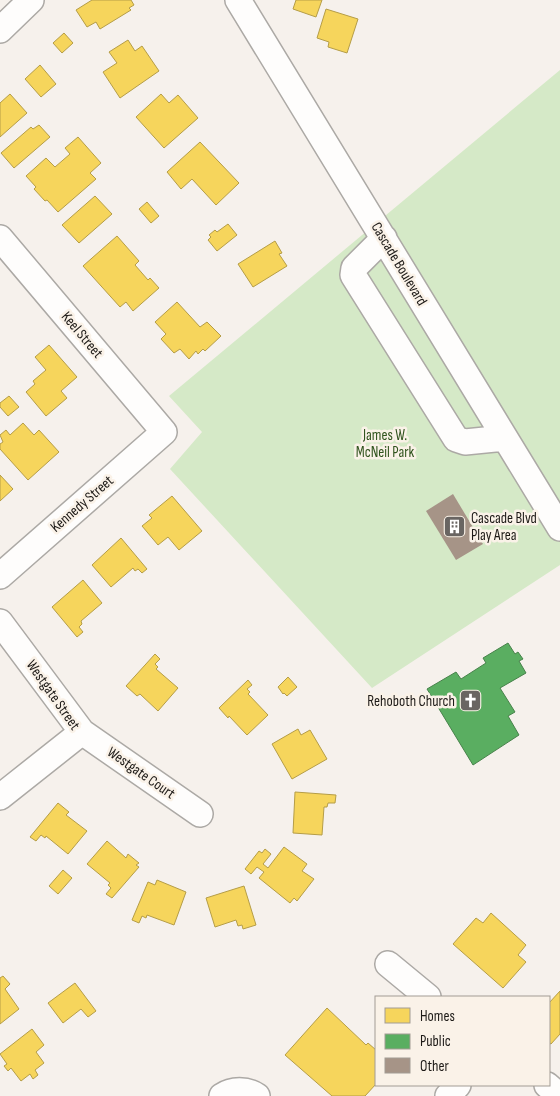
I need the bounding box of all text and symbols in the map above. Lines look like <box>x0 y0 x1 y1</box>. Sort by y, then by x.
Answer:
street label: Cascade Boulevard <box>367 219 431 309</box>
street label: Keel Street <box>57 308 107 363</box>
park label: James W. McNeil Park <box>356 426 415 462</box>
street label: Kennedy Street <box>47 471 118 537</box>
place label: Cascade Blvd Play Area <box>471 509 537 545</box>
building icon: Cascade Blvd Play Area <box>443 515 467 539</box>
street label: Westgate Street <box>22 656 84 734</box>
church icon: Rehoboth Church <box>459 689 483 713</box>
place label: Rehoboth Church <box>367 692 455 711</box>
street label: Westgate Court <box>103 743 179 804</box>
legend <box>375 996 550 1086</box>
text: Homes <box>420 1007 455 1026</box>
text: Public <box>420 1032 451 1051</box>
text: Other <box>420 1057 449 1076</box>

